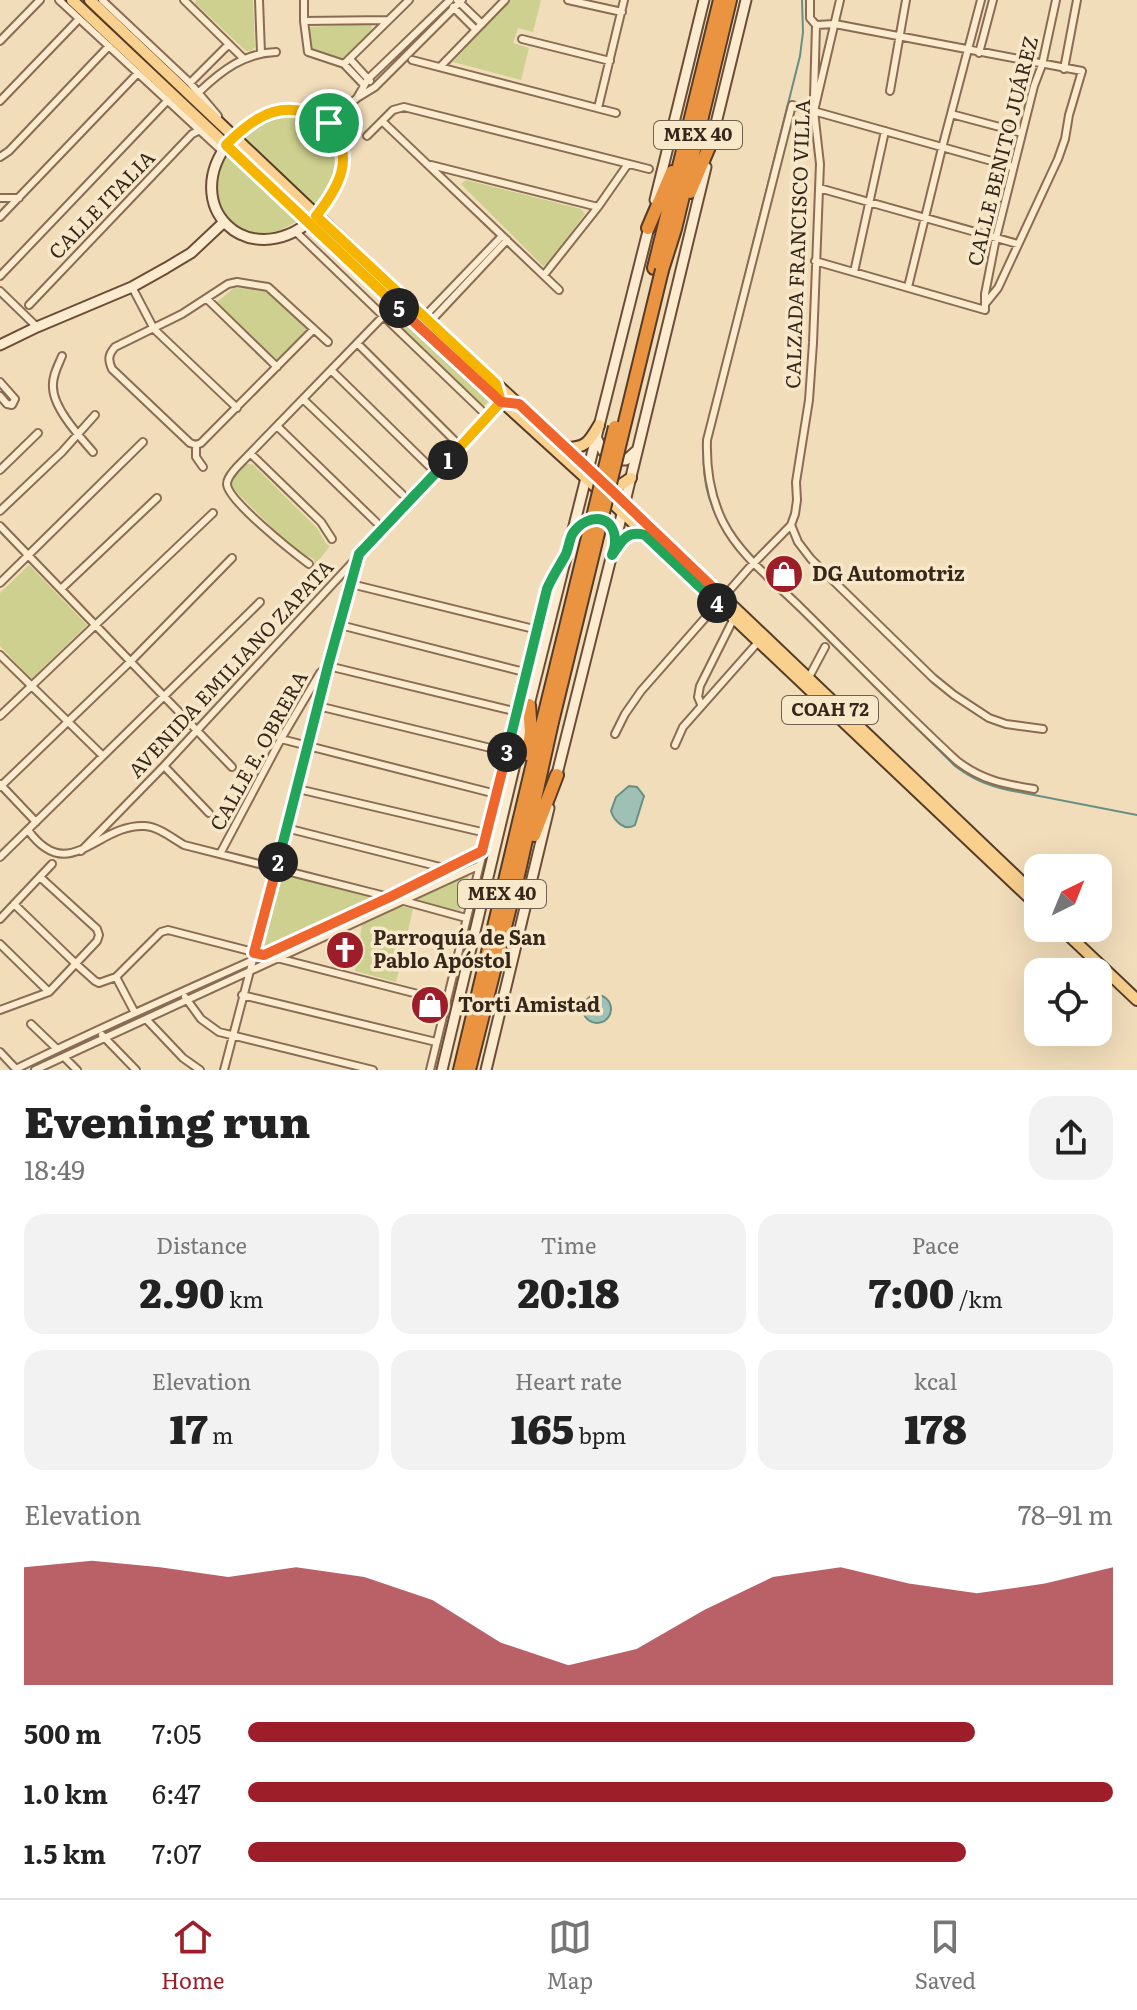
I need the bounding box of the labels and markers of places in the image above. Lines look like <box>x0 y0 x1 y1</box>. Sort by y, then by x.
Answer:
pin <box>295 89 363 157</box>
pin: 5 <box>379 288 419 328</box>
pin: 1 <box>428 440 468 480</box>
shop icon: DG Automotriz <box>763 553 805 595</box>
place label: DG Automotriz <box>812 557 965 587</box>
pin: 4 <box>697 583 737 623</box>
pin: 3 <box>487 732 527 772</box>
pin: 2 <box>258 842 298 882</box>
place label: Parroquía de San Pablo Apóstol <box>373 921 546 974</box>
church icon: Parroquía de San Pablo Apóstol <box>324 929 366 971</box>
shop icon: Torti Amistad <box>409 984 451 1026</box>
place label: Torti Amistad <box>458 988 600 1018</box>

